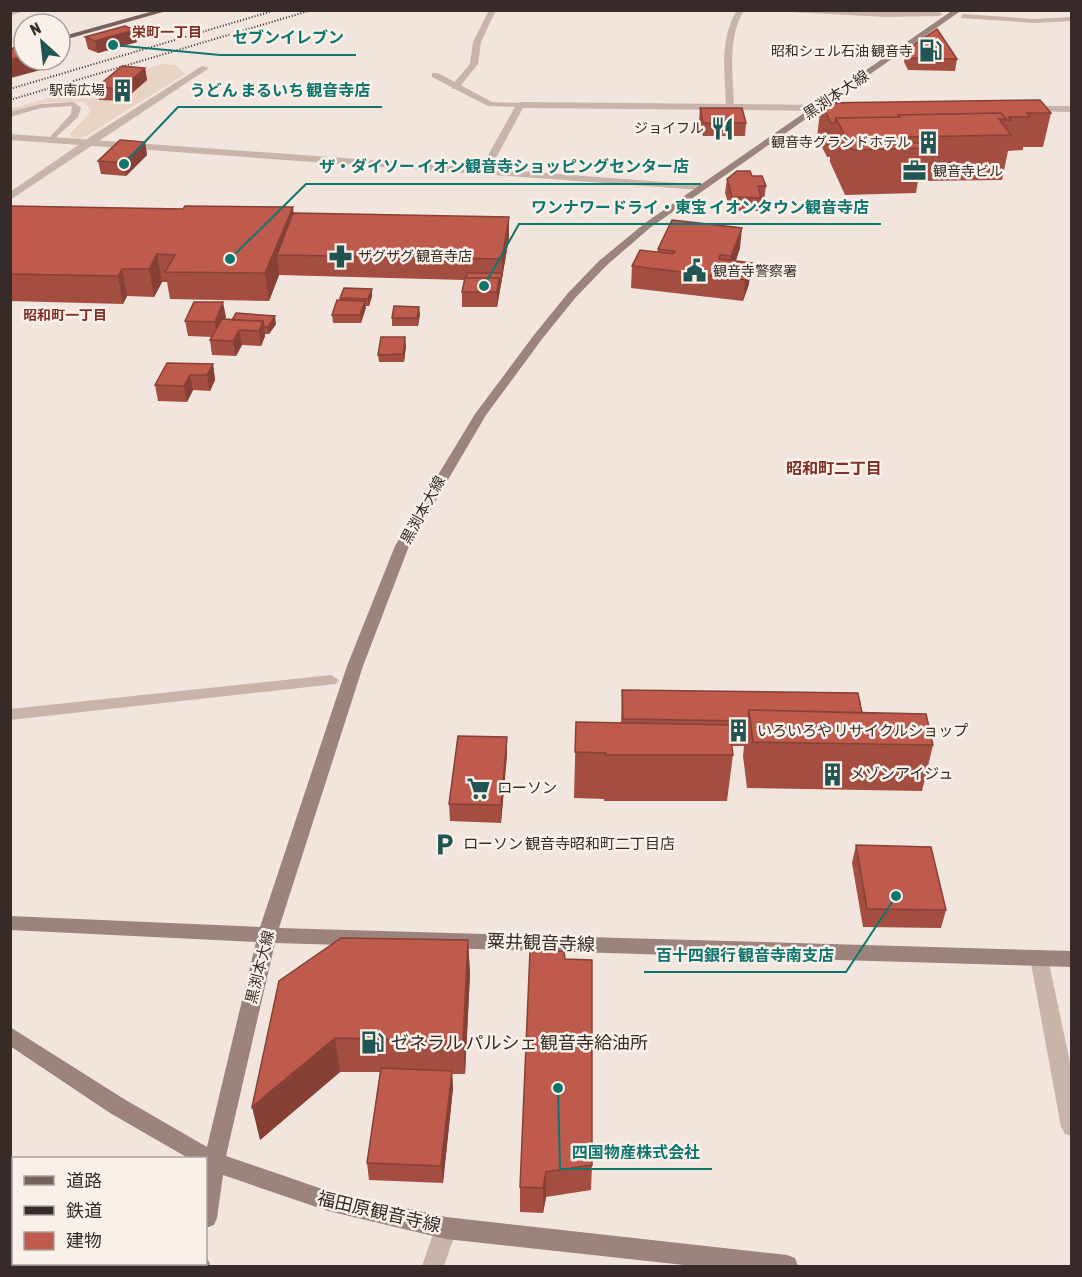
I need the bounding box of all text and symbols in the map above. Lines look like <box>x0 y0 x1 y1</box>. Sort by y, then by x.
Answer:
north arrow <box>12 12 72 72</box>
text: N <box>27 18 43 39</box>
callout: セブンイレブン <box>220 21 356 55</box>
district label: 栄町一丁目 <box>132 24 202 40</box>
text: セブンイレブン <box>232 28 344 46</box>
fuel station icon: 昭和シェル石油 観音寺 <box>918 38 944 64</box>
place label: 昭和シェル石油 観音寺 <box>771 43 913 59</box>
street label: 黒渕本大線 <box>800 67 872 123</box>
callout: うどん まるいち 観音寺店 <box>178 73 382 107</box>
building icon: 駅南広場 <box>110 77 136 103</box>
text: うどん まるいち 観音寺店 <box>190 81 370 99</box>
place label: 駅南広場 <box>49 82 105 98</box>
restaurant icon: ジョイフル <box>709 115 735 141</box>
place label: ジョイフル <box>634 120 704 136</box>
building icon: 観音寺グランドホテル <box>916 129 942 155</box>
place label: 観音寺グランドホテル <box>771 134 911 150</box>
callout: ザ・ダイソー イオン観音寺ショッピングセンター店 <box>306 150 701 184</box>
text: ザ・ダイソー イオン観音寺ショッピングセンター店 <box>319 157 689 175</box>
office icon: 観音寺ビル <box>902 158 928 184</box>
place label: 観音寺ビル <box>933 163 1003 179</box>
callout: ワンナワードライ・東宝 イオンタウン観音寺店 <box>519 190 881 224</box>
text: ワンナワードライ・東宝 イオンタウン観音寺店 <box>531 198 869 216</box>
pharmacy icon: ザグザグ 観音寺店 <box>327 243 353 269</box>
place label: ザグザグ 観音寺店 <box>358 248 472 264</box>
public building icon: 観音寺警察署 <box>682 258 708 284</box>
place label: 観音寺警察署 <box>713 263 797 279</box>
district label: 昭和町一丁目 <box>23 307 107 323</box>
district label: 昭和町二丁目 <box>786 459 882 477</box>
street label: 黒渕本大線 <box>397 473 448 547</box>
building icon: いろいろや リサイクルショップ <box>726 718 752 744</box>
place label: いろいろや リサイクルショップ <box>757 722 968 739</box>
building icon: メゾンアイジュ <box>819 761 845 787</box>
place label: メゾンアイジュ <box>850 765 953 782</box>
supermarket icon: ローソン <box>466 775 492 801</box>
place label: ローソン <box>497 779 557 796</box>
parking icon: ローソン 観音寺昭和町二丁目店 <box>432 831 458 857</box>
place label: ローソン 観音寺昭和町二丁目店 <box>463 835 675 852</box>
street label: 黒渕本大線 <box>242 928 277 1005</box>
street label: 粟井観音寺線 <box>487 930 595 955</box>
callout: 百十四銀行 観音寺南支店 <box>644 938 846 972</box>
text: 百十四銀行 観音寺南支店 <box>656 946 834 964</box>
fuel station icon: ゼネラル パルシェ 観音寺給油所 <box>360 1030 386 1056</box>
place label: ゼネラル パルシェ 観音寺給油所 <box>391 1032 648 1053</box>
callout: 四国物産株式会社 <box>560 1135 712 1169</box>
text: 四国物産株式会社 <box>572 1143 700 1161</box>
legend <box>12 1157 207 1265</box>
text: 道路 <box>66 1170 102 1191</box>
street label: 福田原観音寺線 <box>315 1187 443 1236</box>
text: 鉄道 <box>66 1200 102 1221</box>
text: 建物 <box>66 1230 102 1251</box>

